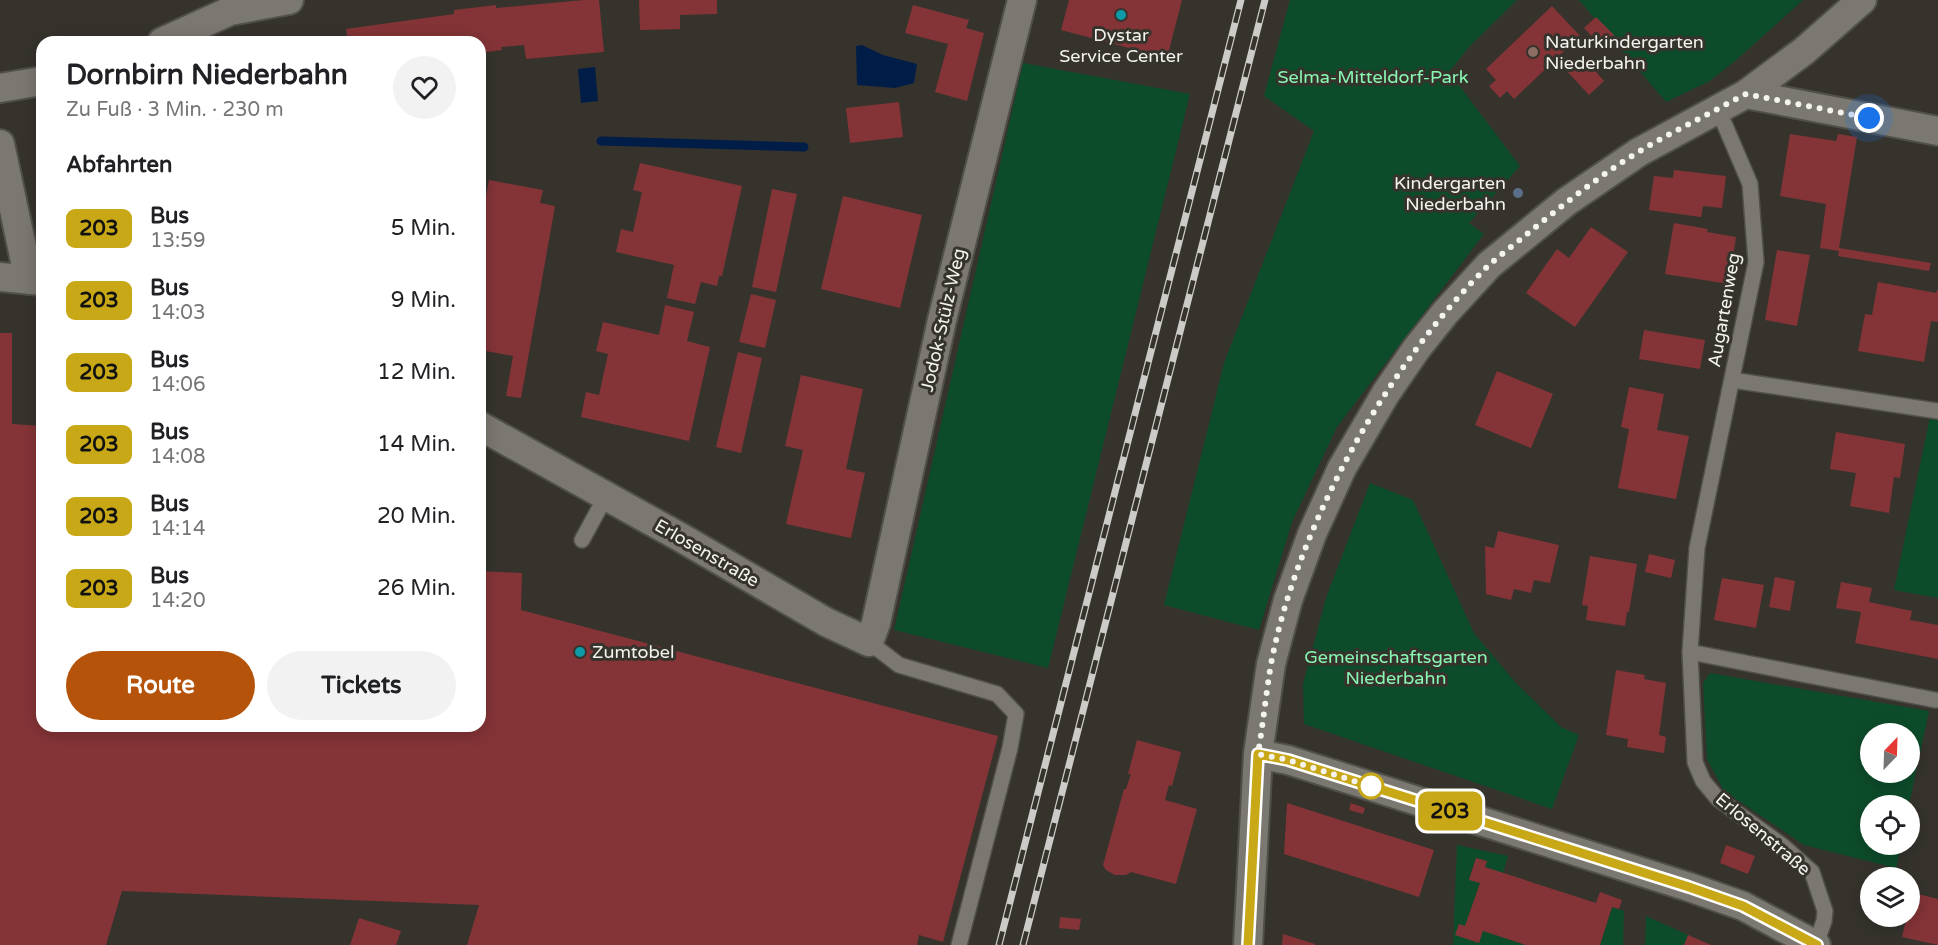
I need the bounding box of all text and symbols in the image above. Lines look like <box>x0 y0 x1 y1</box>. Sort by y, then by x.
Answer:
marker: Dystar Service Center <box>1114 8 1128 22</box>
place label: Dystar Service Center <box>1059 24 1183 67</box>
place label: Naturkindergarten Niederbahn <box>1545 31 1704 74</box>
marker: Naturkindergarten Niederbahn <box>1526 45 1540 59</box>
button: heart <box>393 56 456 119</box>
text: Dornbirn Niederbahn <box>66 58 348 92</box>
park label: Selma-Mitteldorf-Park <box>1277 66 1469 88</box>
text: Zu Fuß · 3 Min. · 230 m <box>66 98 284 122</box>
your location <box>1854 103 1884 133</box>
text: Abfahrten <box>66 152 172 178</box>
place label: Kindergarten Niederbahn <box>1394 172 1506 215</box>
marker: Kindergarten Niederbahn <box>1511 186 1525 200</box>
text: Bus <box>150 203 189 229</box>
text: 5 Min. <box>391 215 456 241</box>
text: 203 <box>79 216 119 241</box>
text: 13:59 <box>150 229 205 253</box>
street label: Jodok-Stülz-Weg <box>916 246 970 394</box>
street label: Augartenweg <box>1703 251 1745 369</box>
text: Bus <box>150 275 189 301</box>
text: 9 Min. <box>391 287 456 313</box>
text: 203 <box>79 288 119 313</box>
text: 14:03 <box>150 301 205 325</box>
text: Bus <box>150 347 189 373</box>
text: 12 Min. <box>377 359 456 385</box>
text: 203 <box>79 360 119 385</box>
text: 14:06 <box>150 373 205 397</box>
text: Bus <box>150 419 189 445</box>
text: 14 Min. <box>377 431 456 457</box>
text: 203 <box>79 432 119 457</box>
text: 14:08 <box>150 445 205 469</box>
text: Bus <box>150 491 189 517</box>
text: 20 Min. <box>377 503 456 529</box>
text: 203 <box>79 504 119 529</box>
street label: Erlosenstraße <box>651 514 763 592</box>
text: 14:14 <box>150 517 205 541</box>
text: Bus <box>150 563 189 589</box>
text: 26 Min. <box>377 575 456 601</box>
text: 203 <box>79 576 119 601</box>
text: 14:20 <box>150 589 205 613</box>
place label: Zumtobel <box>592 641 674 663</box>
marker: Zumtobel <box>573 645 587 659</box>
park label: Gemeinschaftsgarten Niederbahn <box>1304 646 1488 689</box>
button: Route <box>66 651 255 720</box>
button: Tickets <box>267 651 456 720</box>
north arrow <box>1860 723 1920 783</box>
map controls <box>1860 723 1920 927</box>
unlabelled marker <box>1358 773 1384 799</box>
street label: Erlosenstraße <box>1711 788 1815 880</box>
line badge: 203 <box>1416 792 1484 830</box>
button: locate <box>1860 795 1920 855</box>
text: 203 <box>1430 799 1470 824</box>
button: layers <box>1860 867 1920 927</box>

